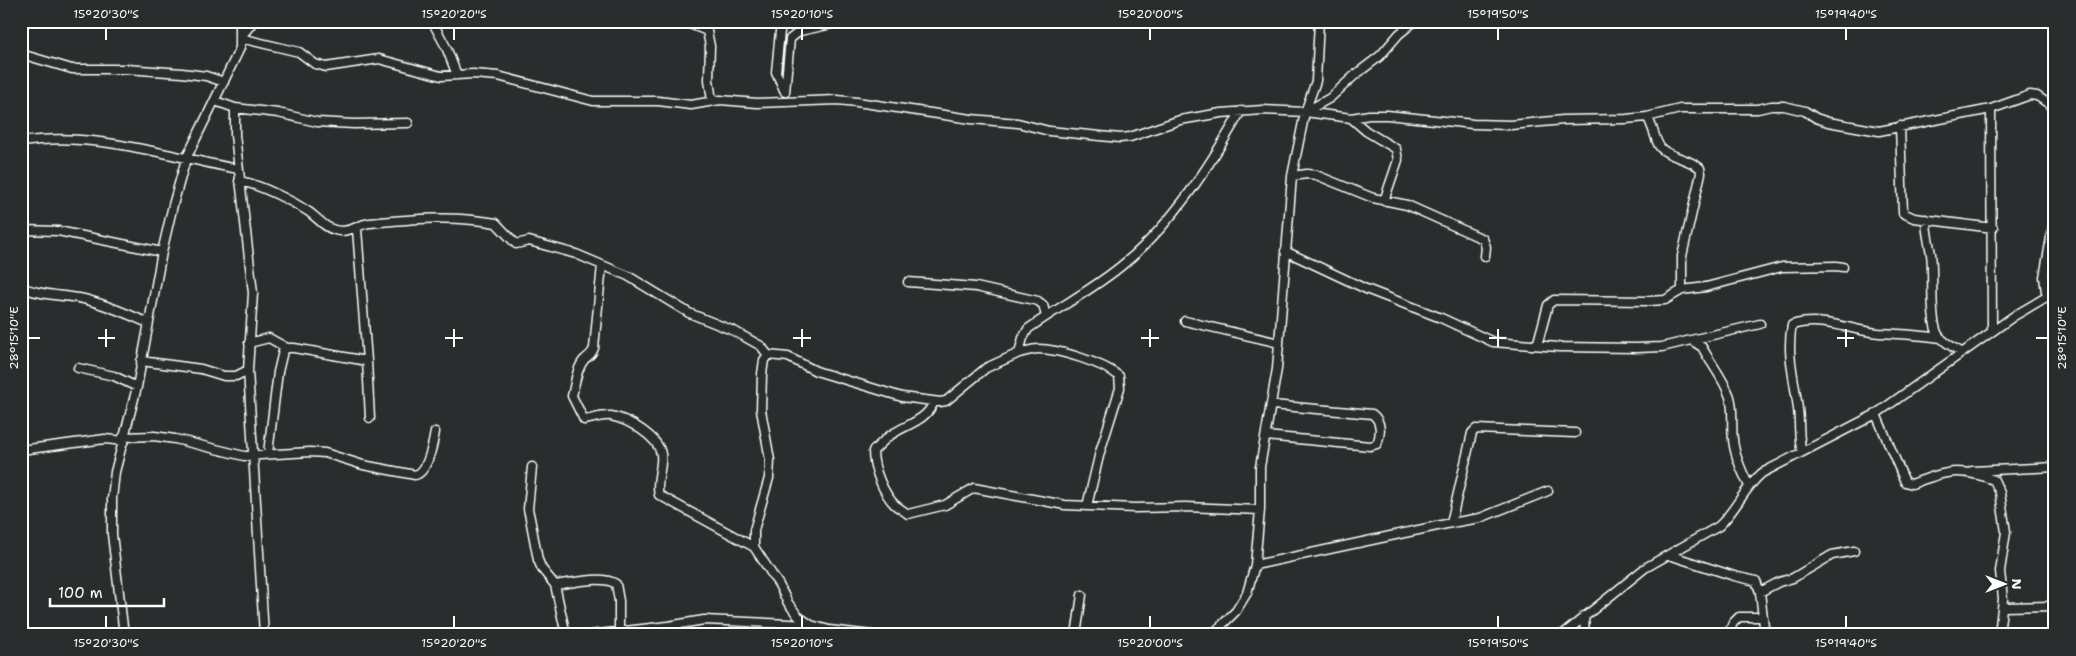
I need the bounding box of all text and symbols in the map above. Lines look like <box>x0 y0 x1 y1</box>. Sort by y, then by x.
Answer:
text: 15°20'30"S <box>73 6 139 22</box>
text: 15°20'20"S <box>421 6 487 22</box>
text: 15°20'10"S <box>771 6 834 22</box>
text: 15°20'00"S <box>1117 6 1183 22</box>
text: 15°19'50"S <box>1467 6 1529 22</box>
text: 15°19'40"S <box>1815 6 1877 22</box>
text: 28°15'10"E <box>6 306 22 370</box>
text: 28°15'10"E <box>2054 306 2070 370</box>
north arrow <box>1978 558 2028 608</box>
scale bar <box>50 576 164 608</box>
text: N <box>2008 578 2026 590</box>
text: 100 m <box>58 583 103 603</box>
text: 15°20'30"S <box>73 635 139 651</box>
text: 15°20'20"S <box>421 635 487 651</box>
text: 15°20'10"S <box>771 635 834 651</box>
text: 15°20'00"S <box>1117 635 1183 651</box>
text: 15°19'50"S <box>1467 635 1529 651</box>
text: 15°19'40"S <box>1815 635 1877 651</box>

